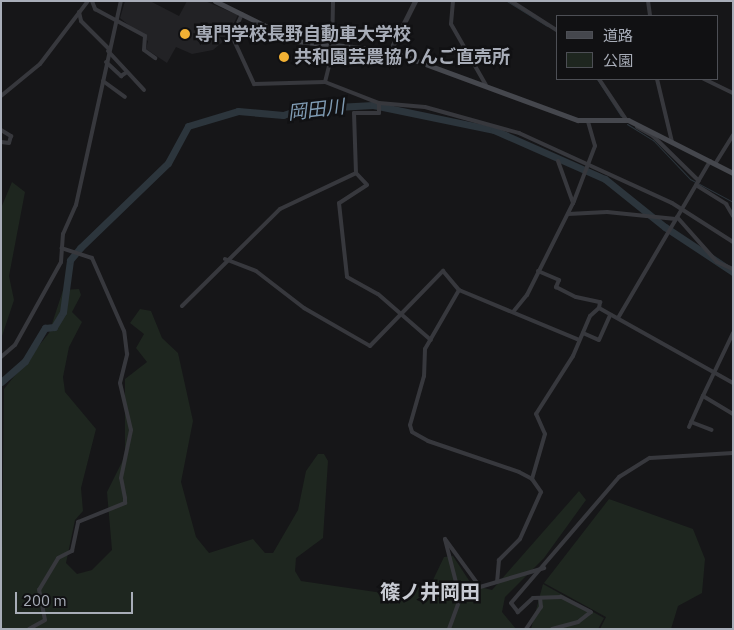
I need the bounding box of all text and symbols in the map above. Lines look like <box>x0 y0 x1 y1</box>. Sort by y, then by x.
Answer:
legend <box>556 15 719 80</box>
place label: 専門学校長野自動車大学校 <box>195 23 411 45</box>
text: 道路 <box>603 26 633 45</box>
marker: 専門学校長野自動車大学校 <box>179 28 191 40</box>
place label: 共和園芸農協りんご直売所 <box>294 46 510 68</box>
marker: 共和園芸農協りんご直売所 <box>278 51 290 63</box>
text: 公園 <box>603 51 633 70</box>
water label: 岡田川 <box>286 95 346 125</box>
district label: 篠ノ井岡田 <box>380 579 480 603</box>
scale bar <box>18 582 135 614</box>
text: 200 m <box>23 591 67 610</box>

